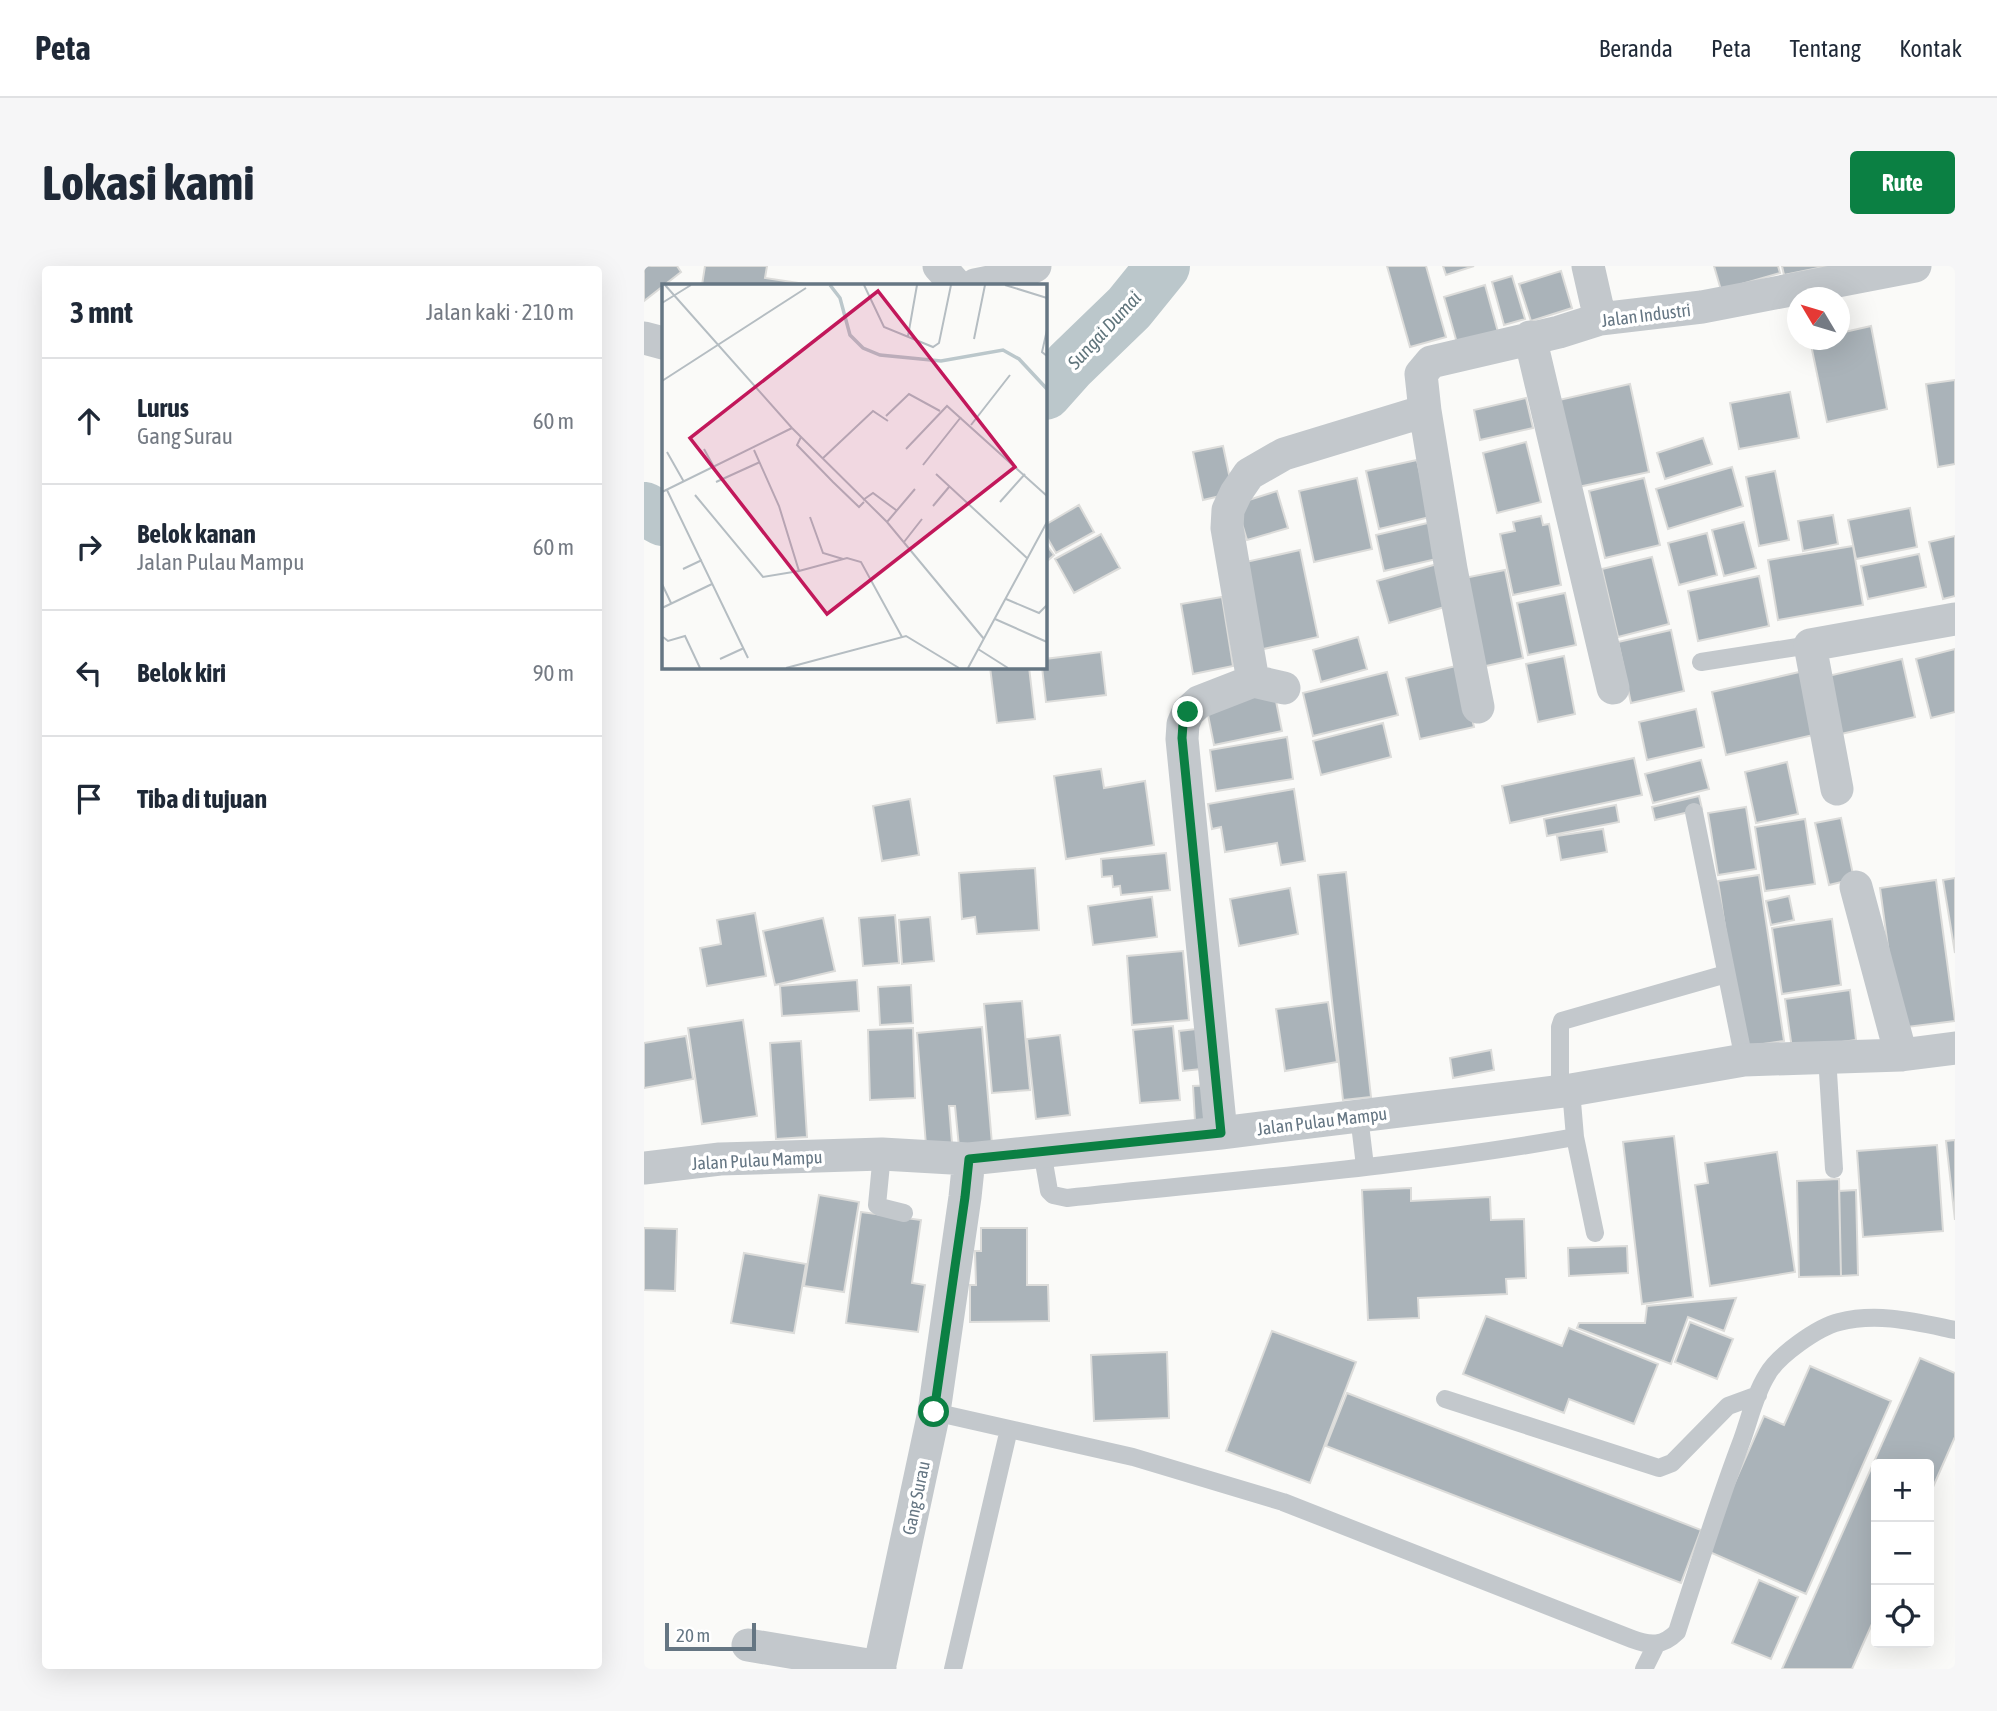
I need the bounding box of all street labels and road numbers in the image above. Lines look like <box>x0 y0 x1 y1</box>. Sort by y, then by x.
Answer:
street label: Jalan Industri <box>1600 299 1692 331</box>
street label: Jalan Pulau Mampu <box>1256 1103 1388 1139</box>
street label: Jalan Pulau Mampu <box>691 1146 823 1174</box>
street label: Gang Surau <box>898 1459 934 1537</box>

